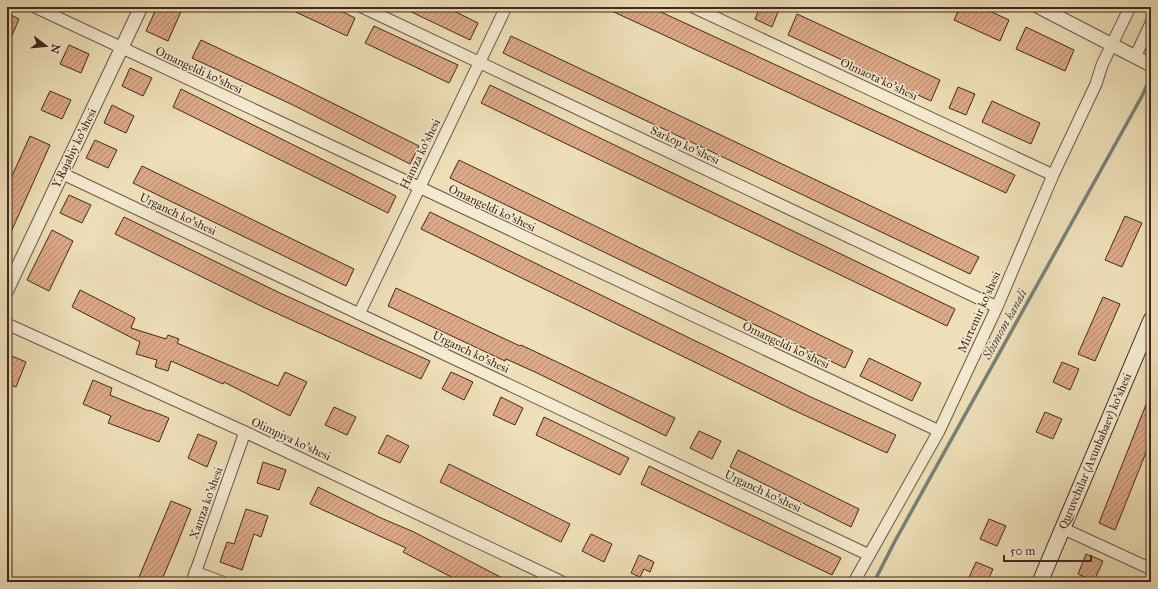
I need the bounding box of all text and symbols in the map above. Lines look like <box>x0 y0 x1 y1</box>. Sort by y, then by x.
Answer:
north arrow <box>26 26 66 66</box>
text: N <box>47 42 63 56</box>
street label: Omangeldi ko'shesi <box>153 44 245 98</box>
street label: Olmaota ko'shesi <box>838 55 921 103</box>
street label: Y.Rajabiy ko'shesi <box>49 105 100 190</box>
street label: Hamza ko'shesi <box>397 116 443 192</box>
street label: Sarkop ko'shesi <box>648 123 722 167</box>
street label: Omangeldi ko'shesi <box>446 182 538 236</box>
street label: Urganch ko'shesi <box>137 190 219 239</box>
street label: Mirtemir ko'shesi <box>955 268 1004 355</box>
water label: Shimom kanali <box>978 286 1031 363</box>
street label: Omangeldi ko'shesi <box>740 319 832 373</box>
street label: Urganch ko'shesi <box>430 328 512 377</box>
street label: Quruvchilar (Axunbabaev) ko'shesi <box>1056 370 1135 531</box>
street label: Olimpiya ko'shesi <box>249 414 334 464</box>
street label: Xamza ko'shesi <box>186 464 226 541</box>
street label: Urganch ko'shesi <box>722 467 804 516</box>
scale bar <box>1004 537 1091 563</box>
text: 50 m <box>1010 544 1035 558</box>

